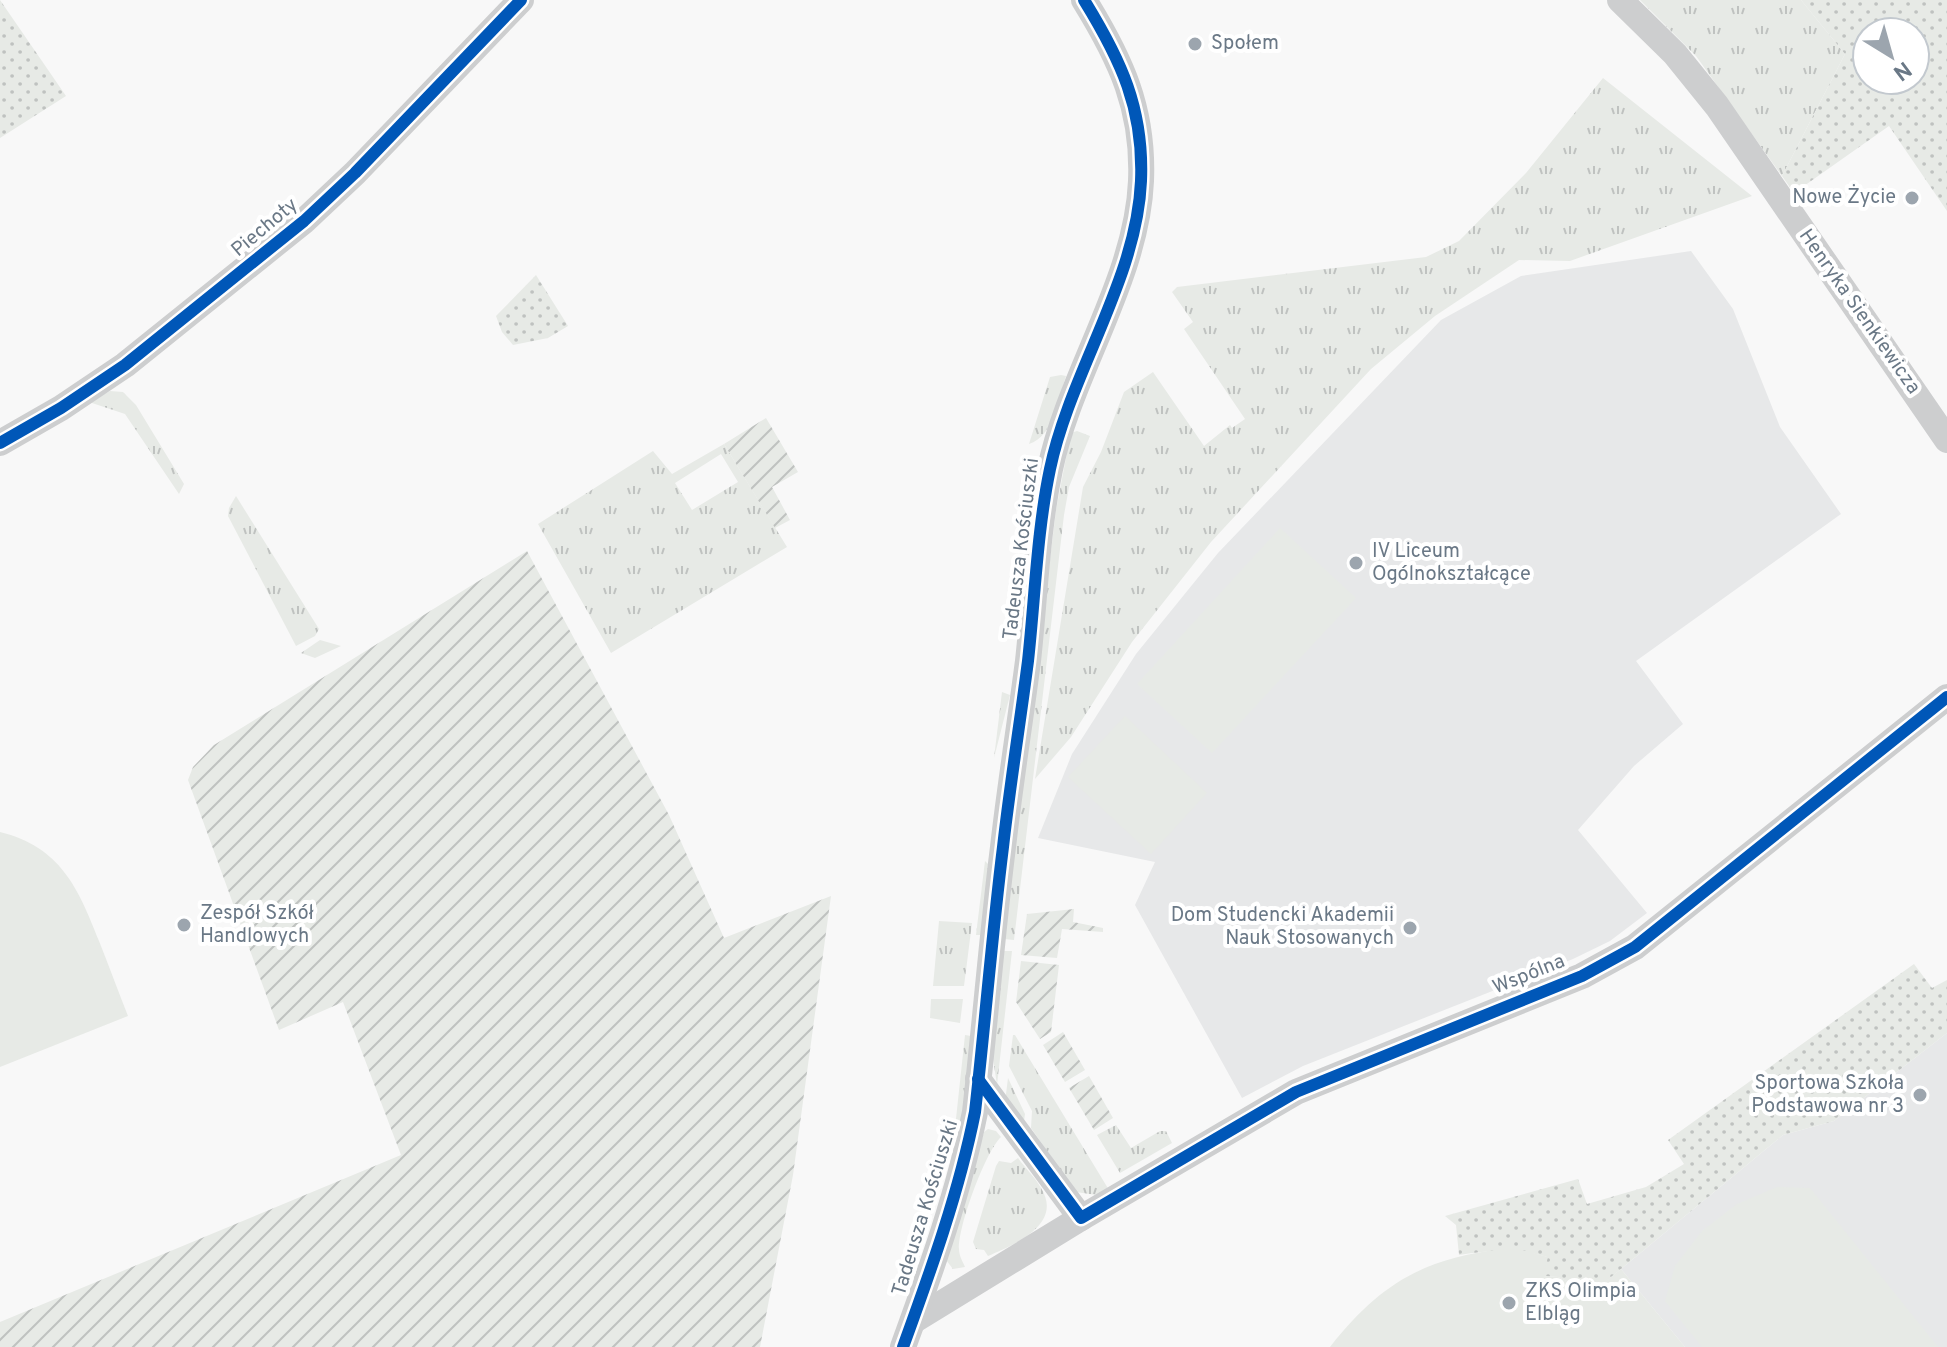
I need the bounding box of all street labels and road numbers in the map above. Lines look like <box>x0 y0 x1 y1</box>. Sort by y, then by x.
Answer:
street label: Piechoty <box>226 193 304 263</box>
street label: Henryka Sienkiewicza <box>1792 224 1926 400</box>
street label: Tadeusza Kościuszki <box>998 456 1046 642</box>
street label: Wspólna <box>1489 949 1569 1001</box>
street label: Tadeusza Kościuszki <box>887 1117 965 1299</box>

